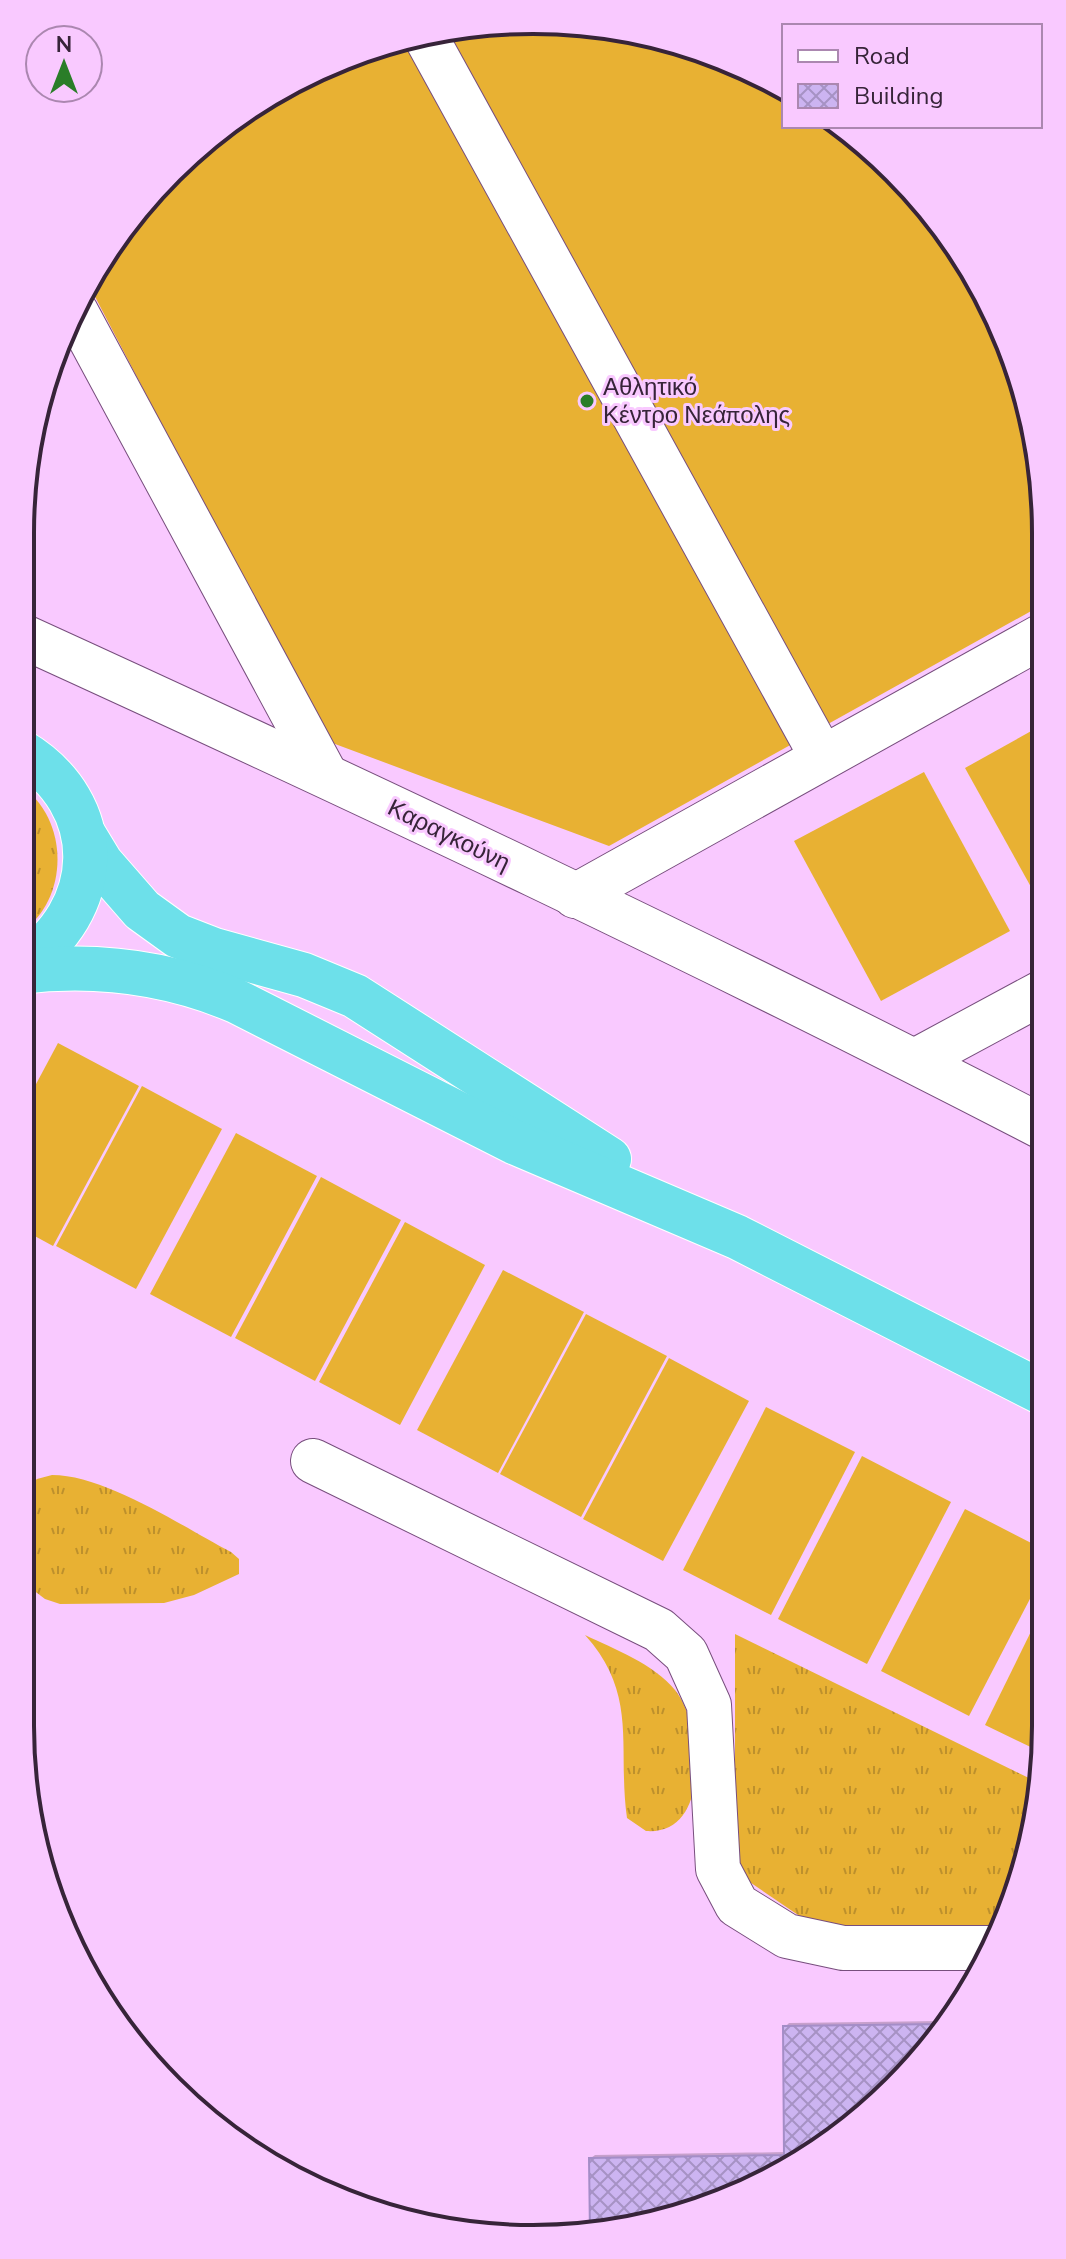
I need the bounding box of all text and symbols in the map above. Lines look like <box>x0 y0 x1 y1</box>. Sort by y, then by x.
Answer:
north arrow <box>24 24 104 104</box>
legend <box>782 24 1042 128</box>
text: N <box>56 30 72 60</box>
text: Road <box>854 40 910 72</box>
text: Building <box>854 80 944 112</box>
place label: Αθλητικό Κέντρο Νεάπολης <box>603 371 790 431</box>
marker: Αθλητικό Κέντρο Νεάπολης <box>578 392 596 410</box>
street label: Καραγκούνη <box>382 792 516 878</box>

